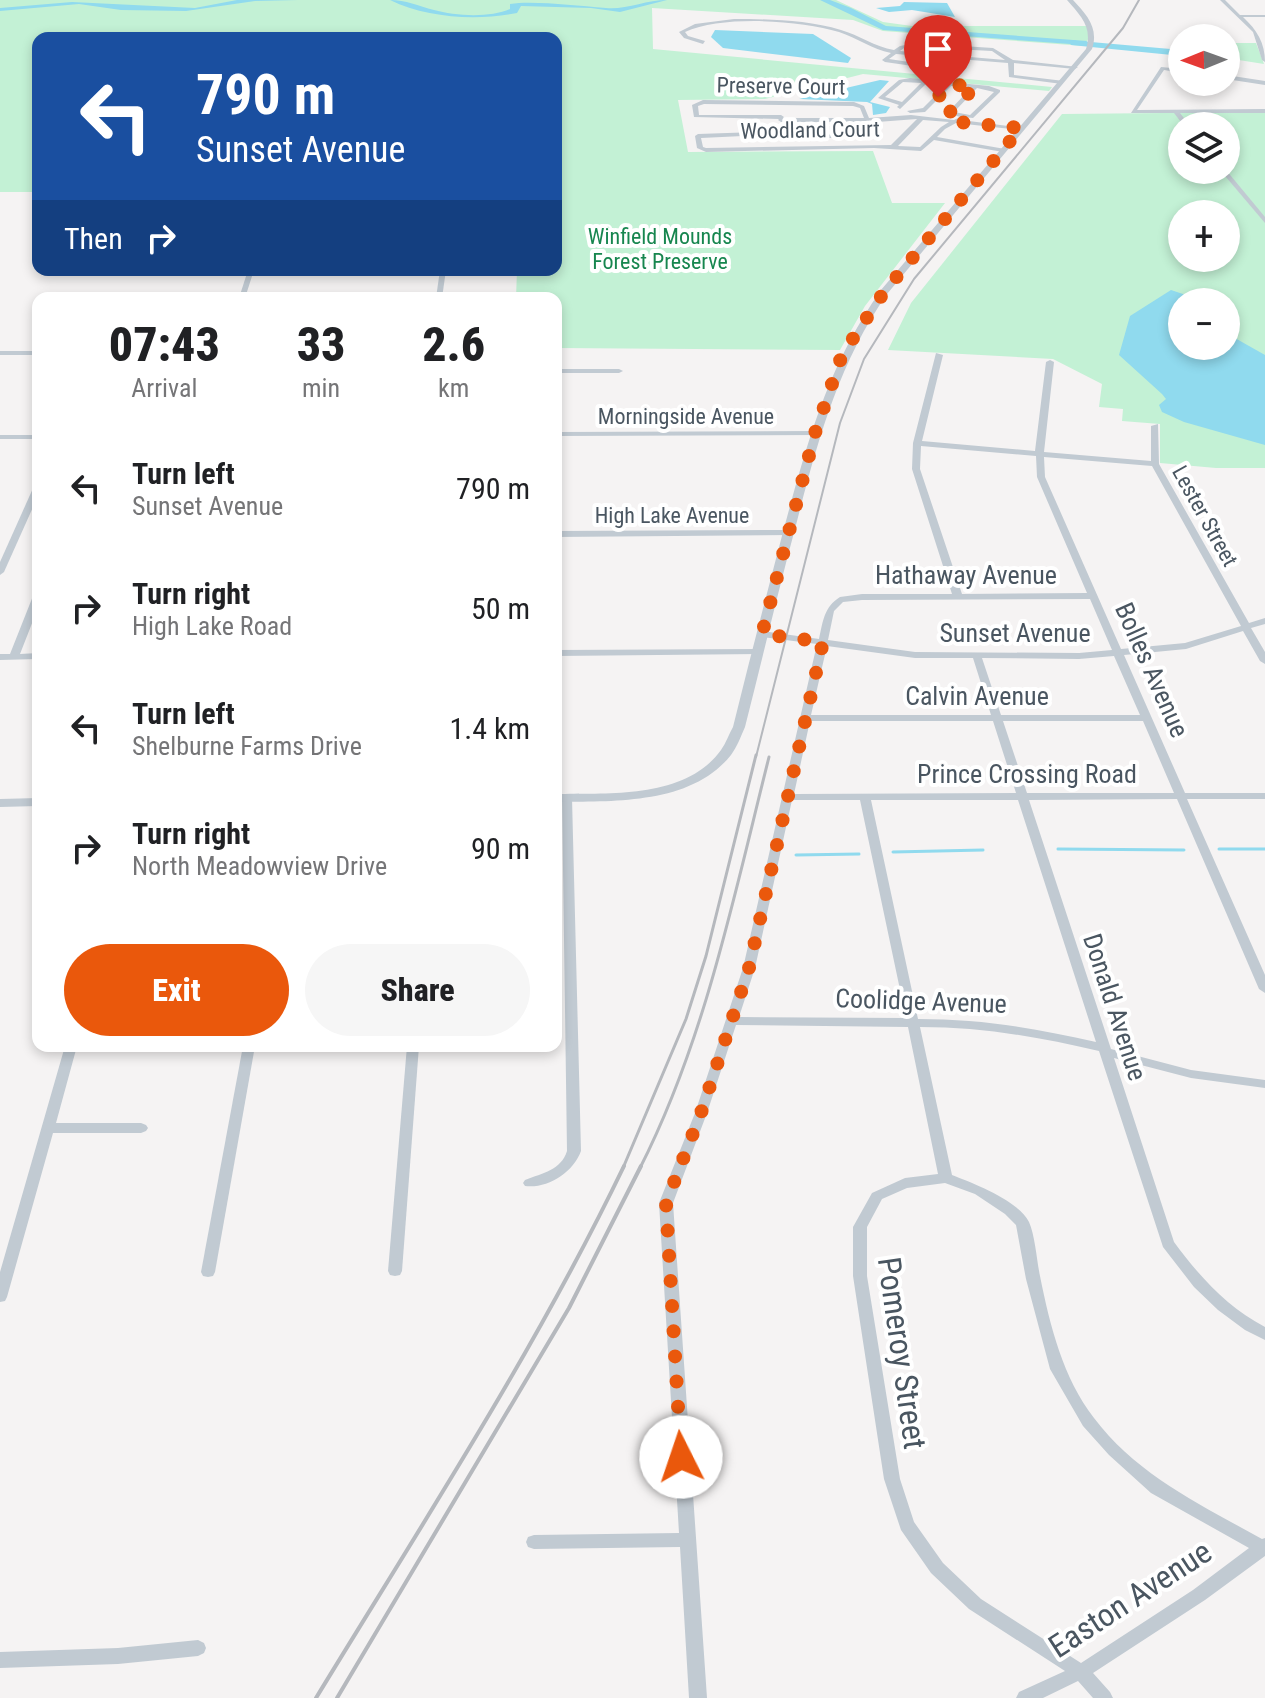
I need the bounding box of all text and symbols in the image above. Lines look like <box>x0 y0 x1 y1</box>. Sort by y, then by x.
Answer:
pin <box>904 15 972 97</box>
north arrow <box>1168 24 1240 96</box>
map controls <box>1168 24 1240 360</box>
icon: arrive <box>916 27 960 71</box>
text: 790 m <box>196 62 335 128</box>
icon: left <box>64 64 168 168</box>
street label: Preserve Court <box>716 72 846 100</box>
button: layers <box>1168 112 1240 184</box>
street label: Woodland Court <box>740 116 880 144</box>
text: Sunset Avenue <box>196 129 405 171</box>
button: + <box>1168 200 1240 272</box>
icon: right <box>139 216 183 260</box>
text: Then <box>64 221 123 256</box>
park label: Winfield Mounds Forest Preserve <box>588 224 732 274</box>
button: − <box>1168 288 1240 360</box>
text: 07:43 <box>109 316 220 373</box>
text: 33 <box>297 316 345 373</box>
text: 2.6 <box>422 316 485 373</box>
text: Arrival <box>131 373 197 403</box>
text: min <box>302 373 340 403</box>
text: km <box>438 373 469 403</box>
street label: Morningside Avenue <box>598 404 774 429</box>
text: Turn left <box>132 456 235 491</box>
street label: Lester Street <box>1167 461 1243 571</box>
icon: left <box>64 466 108 510</box>
text: 790 m <box>456 471 530 506</box>
text: Sunset Avenue <box>132 491 283 521</box>
street label: High Lake Avenue <box>595 503 749 528</box>
street label: Hathaway Avenue <box>875 560 1057 590</box>
text: Turn right <box>132 576 250 611</box>
icon: right <box>64 586 108 630</box>
text: 50 m <box>471 591 530 626</box>
street label: Bolles Avenue <box>1109 598 1195 742</box>
text: High Lake Road <box>132 611 292 641</box>
street label: Sunset Avenue <box>939 618 1091 648</box>
street label: Calvin Avenue <box>905 681 1049 711</box>
text: Turn left <box>132 696 235 731</box>
icon: left <box>64 706 108 750</box>
text: 1.4 km <box>449 711 530 746</box>
text: Shelburne Farms Drive <box>132 731 362 761</box>
street label: Prince Crossing Road <box>917 759 1137 789</box>
text: Turn right <box>132 816 250 851</box>
icon: right <box>64 826 108 870</box>
text: 90 m <box>471 831 530 866</box>
text: North Meadowview Drive <box>132 851 387 881</box>
street label: Donald Avenue <box>1077 930 1153 1084</box>
button: Exit <box>64 944 289 1036</box>
button: Share <box>305 944 530 1036</box>
street label: Coolidge Avenue <box>835 983 1007 1019</box>
street label: Pomeroy Street <box>870 1254 934 1452</box>
position arrow <box>639 1415 723 1499</box>
street label: Easton Avenue <box>1042 1532 1218 1666</box>

